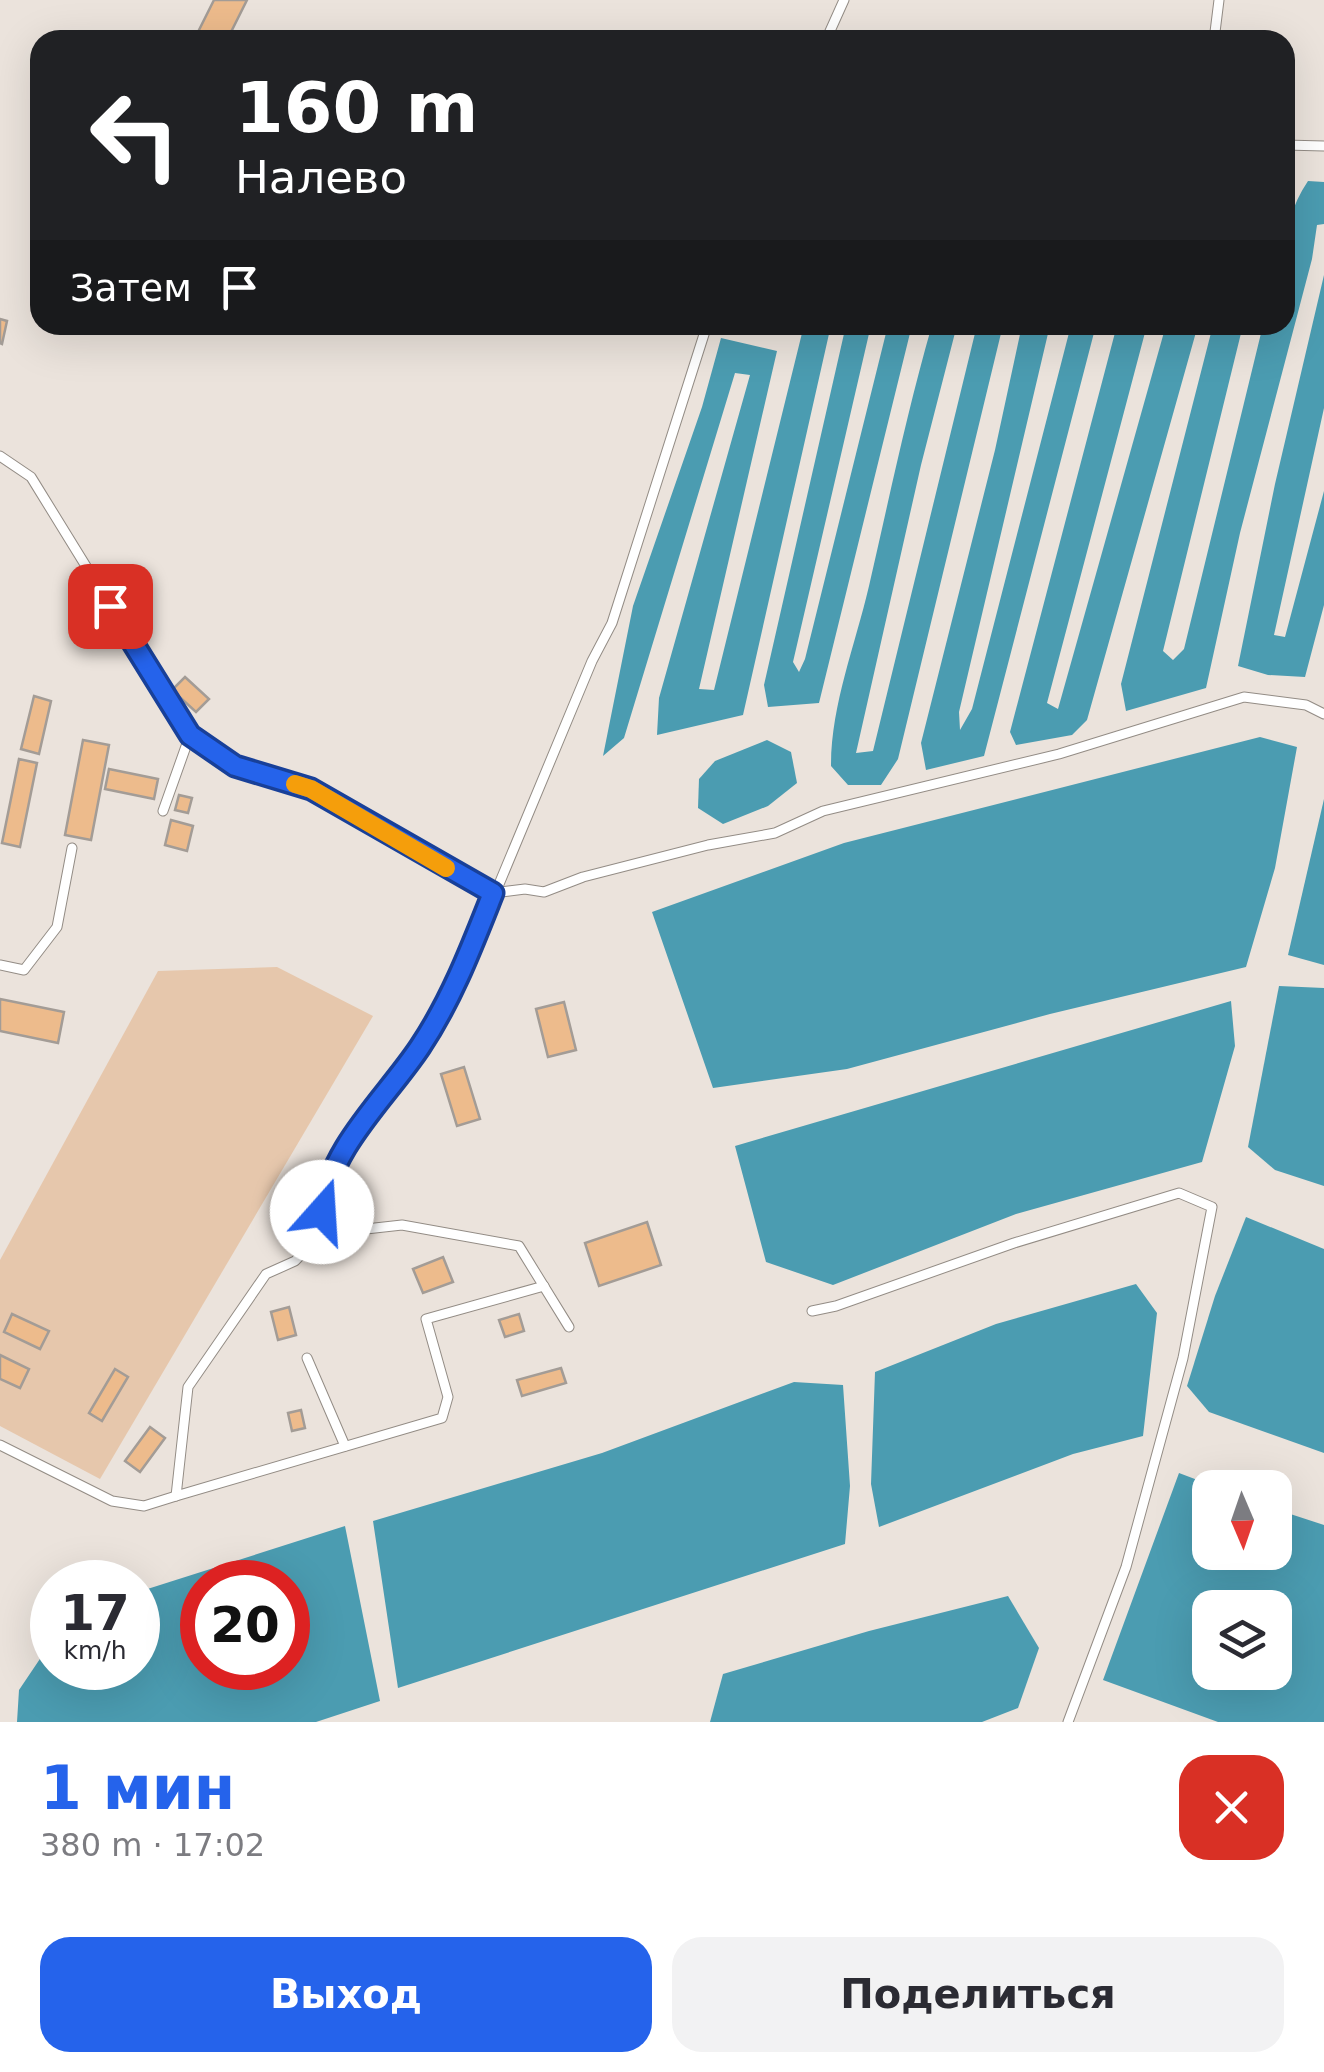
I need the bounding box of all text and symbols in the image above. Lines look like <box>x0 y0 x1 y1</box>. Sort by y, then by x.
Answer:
text: 160 m <box>235 67 478 149</box>
icon: left <box>70 70 200 200</box>
text: Налево <box>235 151 407 204</box>
icon: arrive <box>212 260 267 315</box>
text: Затем <box>70 266 192 310</box>
pin <box>68 564 153 649</box>
icon: arrive <box>83 579 138 634</box>
position arrow <box>270 1160 374 1264</box>
north arrow <box>1192 1470 1292 1570</box>
map controls <box>1192 1470 1292 1690</box>
speed limit sign: 20 <box>180 1560 310 1690</box>
text: 17 <box>60 1584 130 1642</box>
button: layers <box>1192 1590 1292 1690</box>
text: km/h <box>63 1636 127 1665</box>
text: 1 мин <box>40 1753 235 1823</box>
button: close <box>1179 1755 1284 1860</box>
text: 380 m · 17:02 <box>40 1826 265 1864</box>
button: Выход <box>40 1937 652 2052</box>
button: Поделиться <box>672 1937 1284 2052</box>

